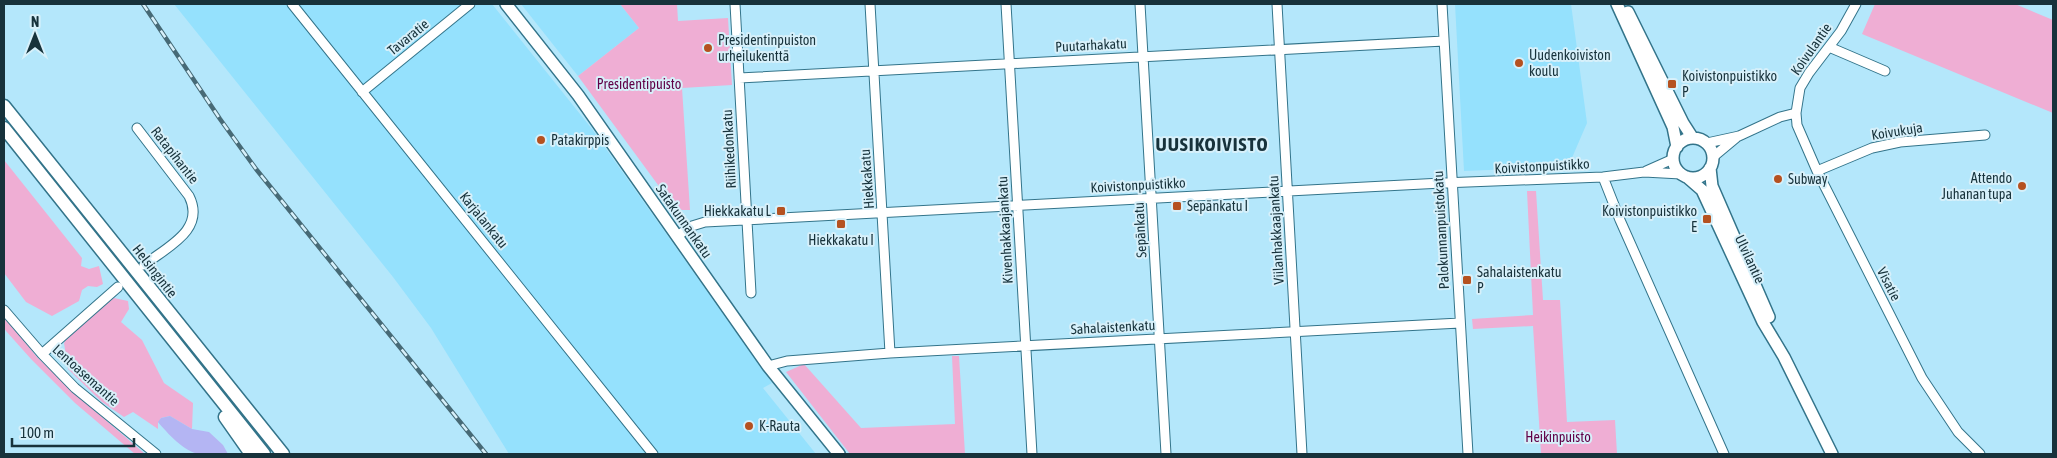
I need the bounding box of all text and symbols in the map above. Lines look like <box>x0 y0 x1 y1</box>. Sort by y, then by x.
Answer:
north arrow <box>10 10 60 60</box>
text: N <box>31 14 39 30</box>
street label: Tavaratie <box>384 16 432 58</box>
street label: Koivulantie <box>1787 20 1835 78</box>
place label: Presidentinpuiston urheilukenttä <box>718 32 816 64</box>
street label: Puutarhakatu <box>1055 35 1127 55</box>
marker: Presidentinpuiston urheilukenttä <box>702 42 714 54</box>
place label: Uudenkoiviston koulu <box>1529 47 1611 79</box>
marker: Uudenkoiviston koulu <box>1513 57 1525 69</box>
place label: Koivistonpuistikko P <box>1682 68 1777 100</box>
park label: Presidentipuisto <box>597 76 681 92</box>
marker: Koivistonpuistikko P <box>1666 78 1678 90</box>
street label: Riihikedonkatu <box>719 109 739 189</box>
street label: Koivukuja <box>1870 119 1924 143</box>
street label: Ratapihantie <box>148 123 202 187</box>
place label: Patakirppis <box>551 132 609 148</box>
district label: UUSIKOIVISTO <box>1155 133 1269 155</box>
marker: Patakirppis <box>535 134 547 146</box>
street label: Hiekkakatu <box>857 149 877 209</box>
street label: Koivistonpuistikko <box>1494 156 1590 176</box>
street label: Palokunnanpuistokatu <box>1430 170 1452 290</box>
place label: Attendo Juhanan tupa <box>1942 170 2012 202</box>
place label: Subway <box>1788 171 1828 187</box>
marker: Subway <box>1772 173 1784 185</box>
street label: Koivistonpuistikko <box>1090 175 1186 195</box>
street label: Viilanhakkaajankatu <box>1265 175 1287 285</box>
street label: Kivenhakkaajankatu <box>994 176 1016 284</box>
marker: Attendo Juhanan tupa <box>2016 180 2028 192</box>
street label: Satakunnankatu <box>653 181 715 261</box>
street label: Karjalankatu <box>457 189 511 251</box>
place label: Sepänkatu I <box>1187 198 1248 214</box>
marker: Sepänkatu I <box>1171 200 1183 212</box>
street label: Sepänkatu <box>1131 202 1149 258</box>
place label: Hiekkakatu L <box>704 203 772 219</box>
place label: Koivistonpuistikko E <box>1602 203 1697 235</box>
marker: Hiekkakatu L <box>775 205 787 217</box>
marker: Koivistonpuistikko E <box>1701 213 1713 225</box>
marker: Hiekkakatu I <box>835 218 847 230</box>
place label: Hiekkakatu I <box>808 232 874 248</box>
street label: Ulvilantie <box>1732 232 1768 286</box>
street label: Helsingintie <box>129 241 181 301</box>
place label: Sahalaistenkatu P <box>1477 264 1562 296</box>
street label: Visatie <box>1874 265 1904 303</box>
marker: Sahalaistenkatu P <box>1461 274 1473 286</box>
street label: Sahalaistenkatu <box>1070 317 1156 337</box>
street label: Lentoasemantie <box>49 341 123 409</box>
scale bar <box>12 416 135 448</box>
place label: K-Rauta <box>759 418 800 434</box>
marker: K-Rauta <box>743 420 755 432</box>
text: 100 m <box>20 424 54 441</box>
park label: Heikinpuisto <box>1525 429 1591 445</box>

